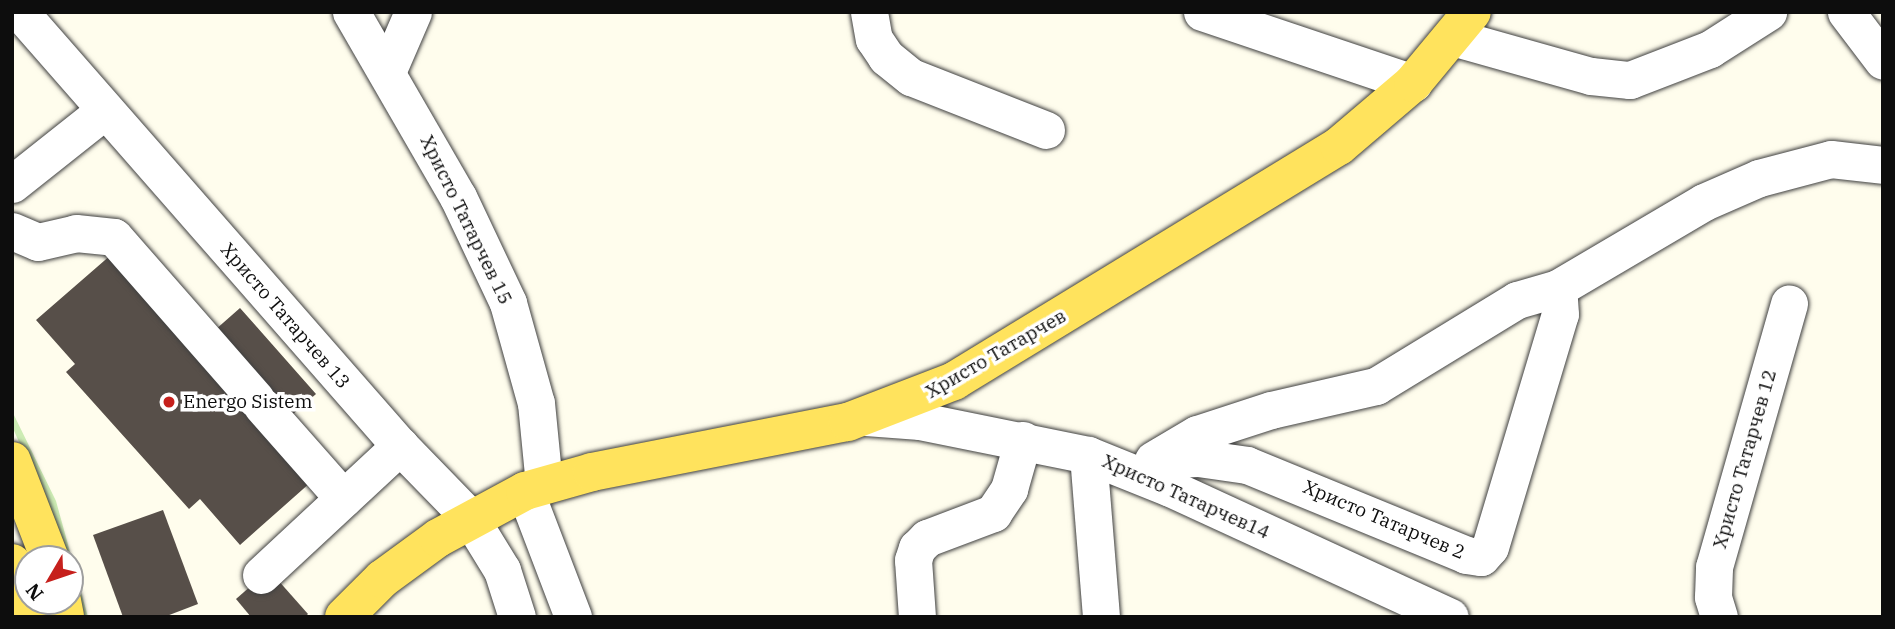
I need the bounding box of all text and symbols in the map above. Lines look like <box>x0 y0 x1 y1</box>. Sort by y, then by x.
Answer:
street label: Христо Татарчев 15 <box>415 132 517 308</box>
street label: Христо Татарчев 13 <box>216 239 354 393</box>
street label: Христо Татарчев <box>922 305 1070 403</box>
street label: Христо Татарчев 12 <box>1709 367 1781 551</box>
place label: Energo Sistem <box>183 391 313 413</box>
marker: Energo Sistem <box>161 394 177 410</box>
street label: Христо Татарчев14 <box>1099 450 1273 544</box>
street label: Христо Татарчев 2 <box>1300 476 1468 564</box>
north arrow <box>14 545 84 615</box>
text: N <box>20 579 48 605</box>

